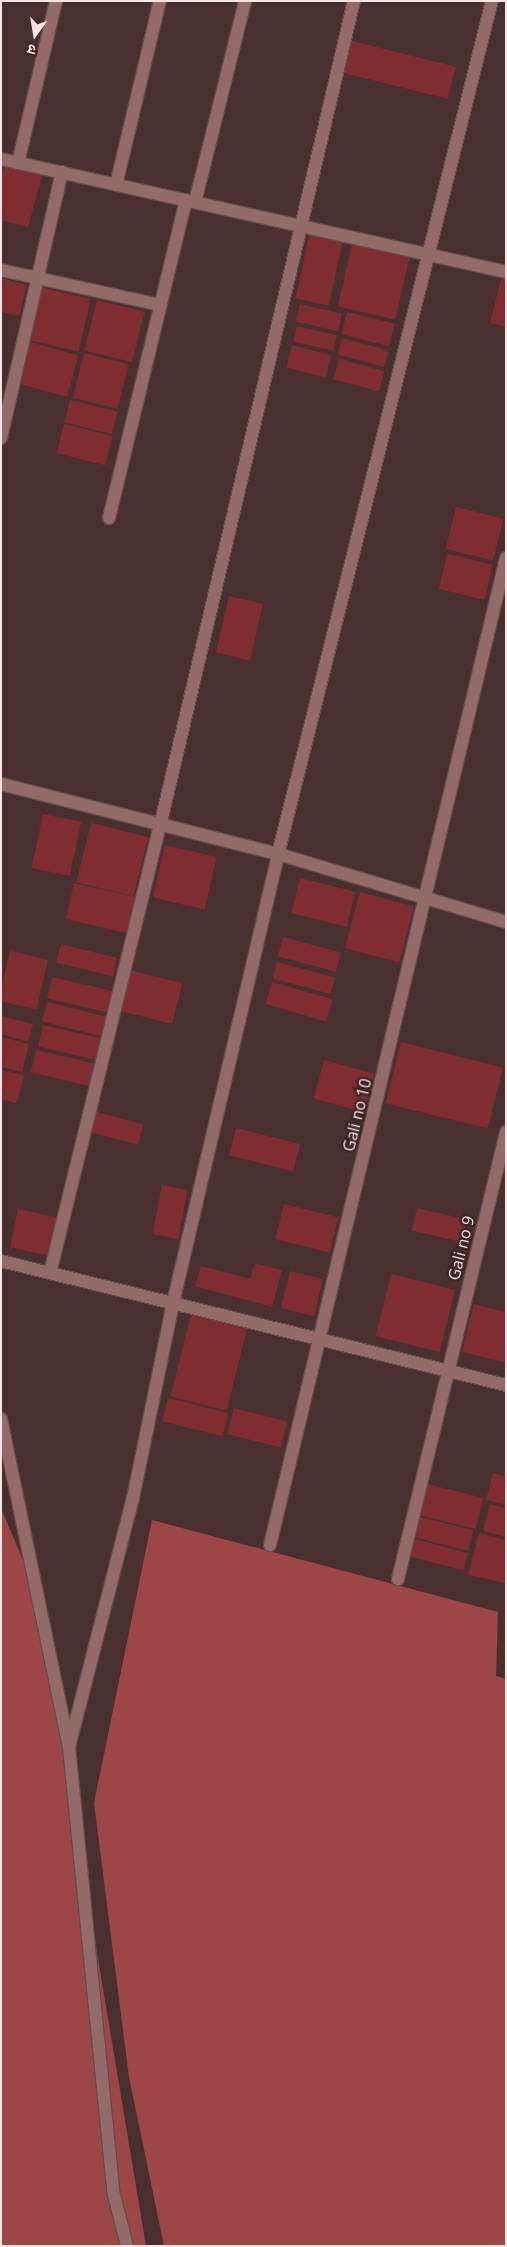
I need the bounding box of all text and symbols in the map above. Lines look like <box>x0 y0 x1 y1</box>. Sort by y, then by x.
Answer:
north arrow <box>10 10 60 60</box>
text: उ <box>25 40 38 60</box>
street label: Gali no 10 <box>339 1076 375 1154</box>
street label: Gali no 9 <box>444 1214 478 1282</box>

